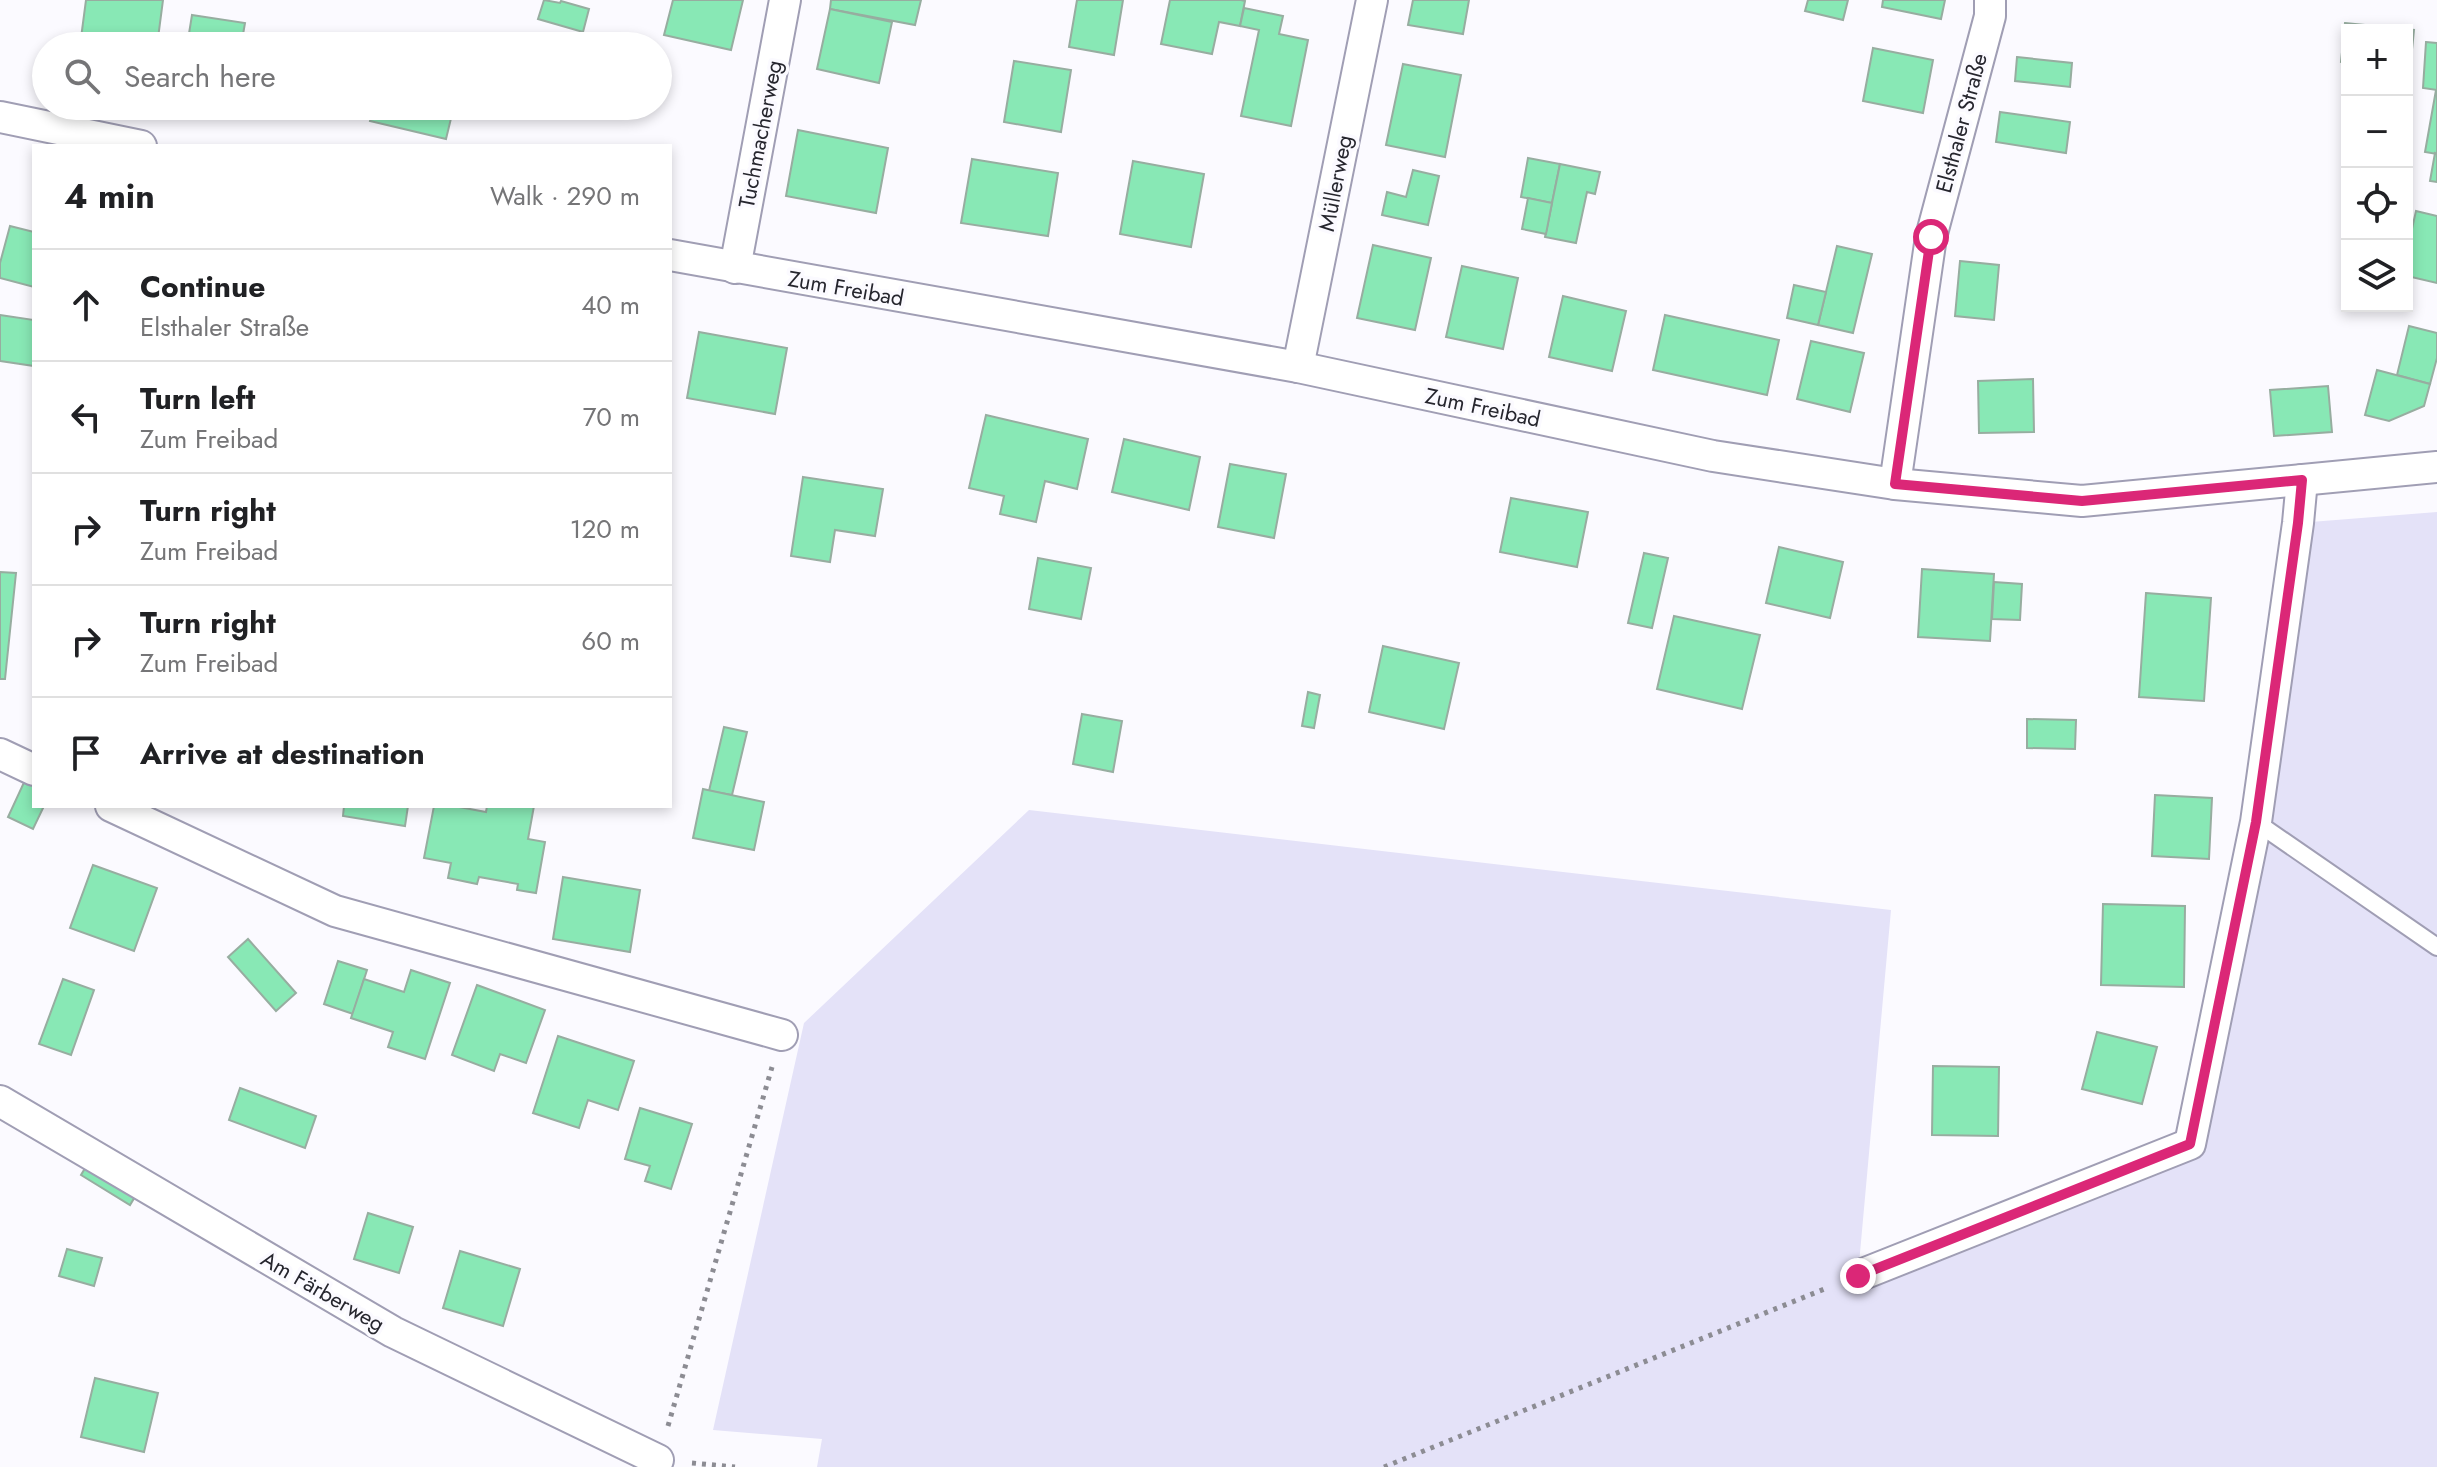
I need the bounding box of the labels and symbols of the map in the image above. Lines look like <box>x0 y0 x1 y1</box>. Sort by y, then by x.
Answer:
street label: Elsthaler Straße <box>1927 50 1995 196</box>
street label: Tuchmacherweg <box>730 57 790 211</box>
street label: Müllerweg <box>1310 132 1360 234</box>
route start <box>1913 219 1949 255</box>
street label: Zum Freibad <box>786 262 906 314</box>
street label: Zum Freibad <box>1422 379 1544 435</box>
street label: Am Färberweg <box>255 1243 391 1339</box>
route end <box>1840 1258 1876 1294</box>

